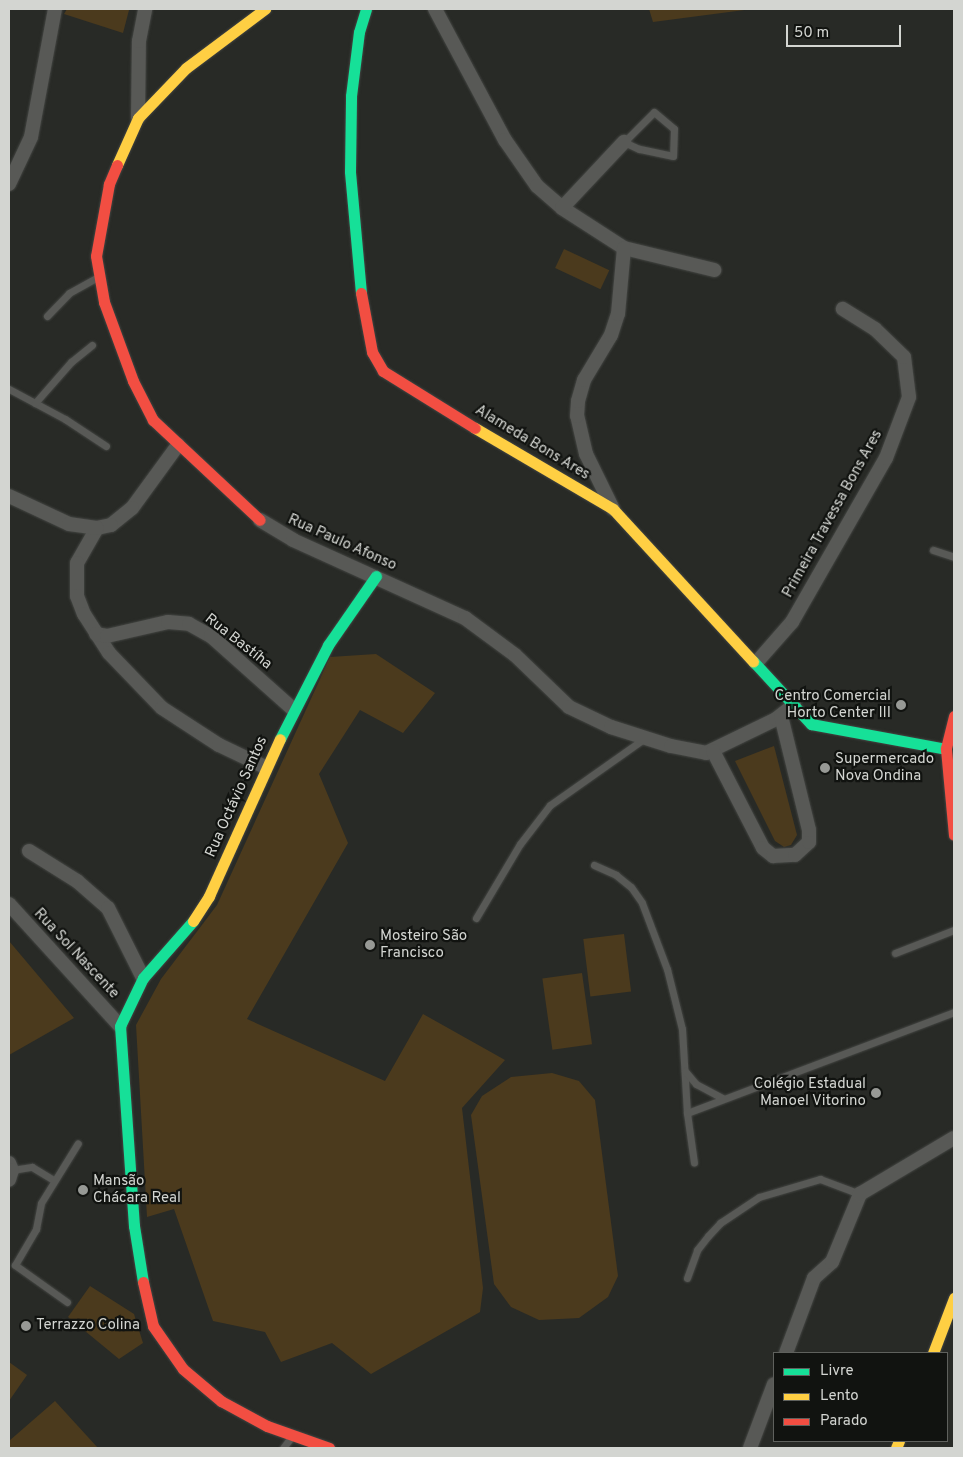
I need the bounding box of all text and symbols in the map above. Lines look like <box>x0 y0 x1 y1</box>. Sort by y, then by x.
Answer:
scale bar <box>788 15 903 47</box>
text: 50 m <box>794 24 829 43</box>
street label: Alameda Bons Ares <box>471 402 593 484</box>
street label: Primeira Travessa Bons Ares <box>779 426 887 602</box>
street label: Rua Paulo Afonso <box>285 511 399 575</box>
street label: Rua Bastíha <box>201 610 275 674</box>
place label: Centro Comercial Horto Center III <box>775 687 891 722</box>
marker: Centro Comercial Horto Center III <box>895 699 907 711</box>
street label: Rua Octávio Santos <box>202 734 272 860</box>
place label: Supermercado Nova Ondina <box>835 750 934 785</box>
marker: Supermercado Nova Ondina <box>819 762 831 774</box>
street label: Rua Sol Nascente <box>30 905 122 1003</box>
place label: Mosteiro São Francisco <box>380 927 467 962</box>
marker: Mosteiro São Francisco <box>364 939 376 951</box>
place label: Colégio Estadual Manoel Vitorino <box>754 1075 866 1110</box>
marker: Colégio Estadual Manoel Vitorino <box>870 1087 882 1099</box>
place label: Mansão Chácara Real <box>93 1172 181 1207</box>
marker: Mansão Chácara Real <box>77 1184 89 1196</box>
place label: Terrazzo Colina <box>36 1317 140 1335</box>
marker: Terrazzo Colina <box>20 1320 32 1332</box>
legend <box>773 1352 948 1442</box>
text: Livre <box>820 1362 854 1381</box>
text: Lento <box>820 1387 859 1406</box>
text: Parado <box>820 1412 868 1431</box>

